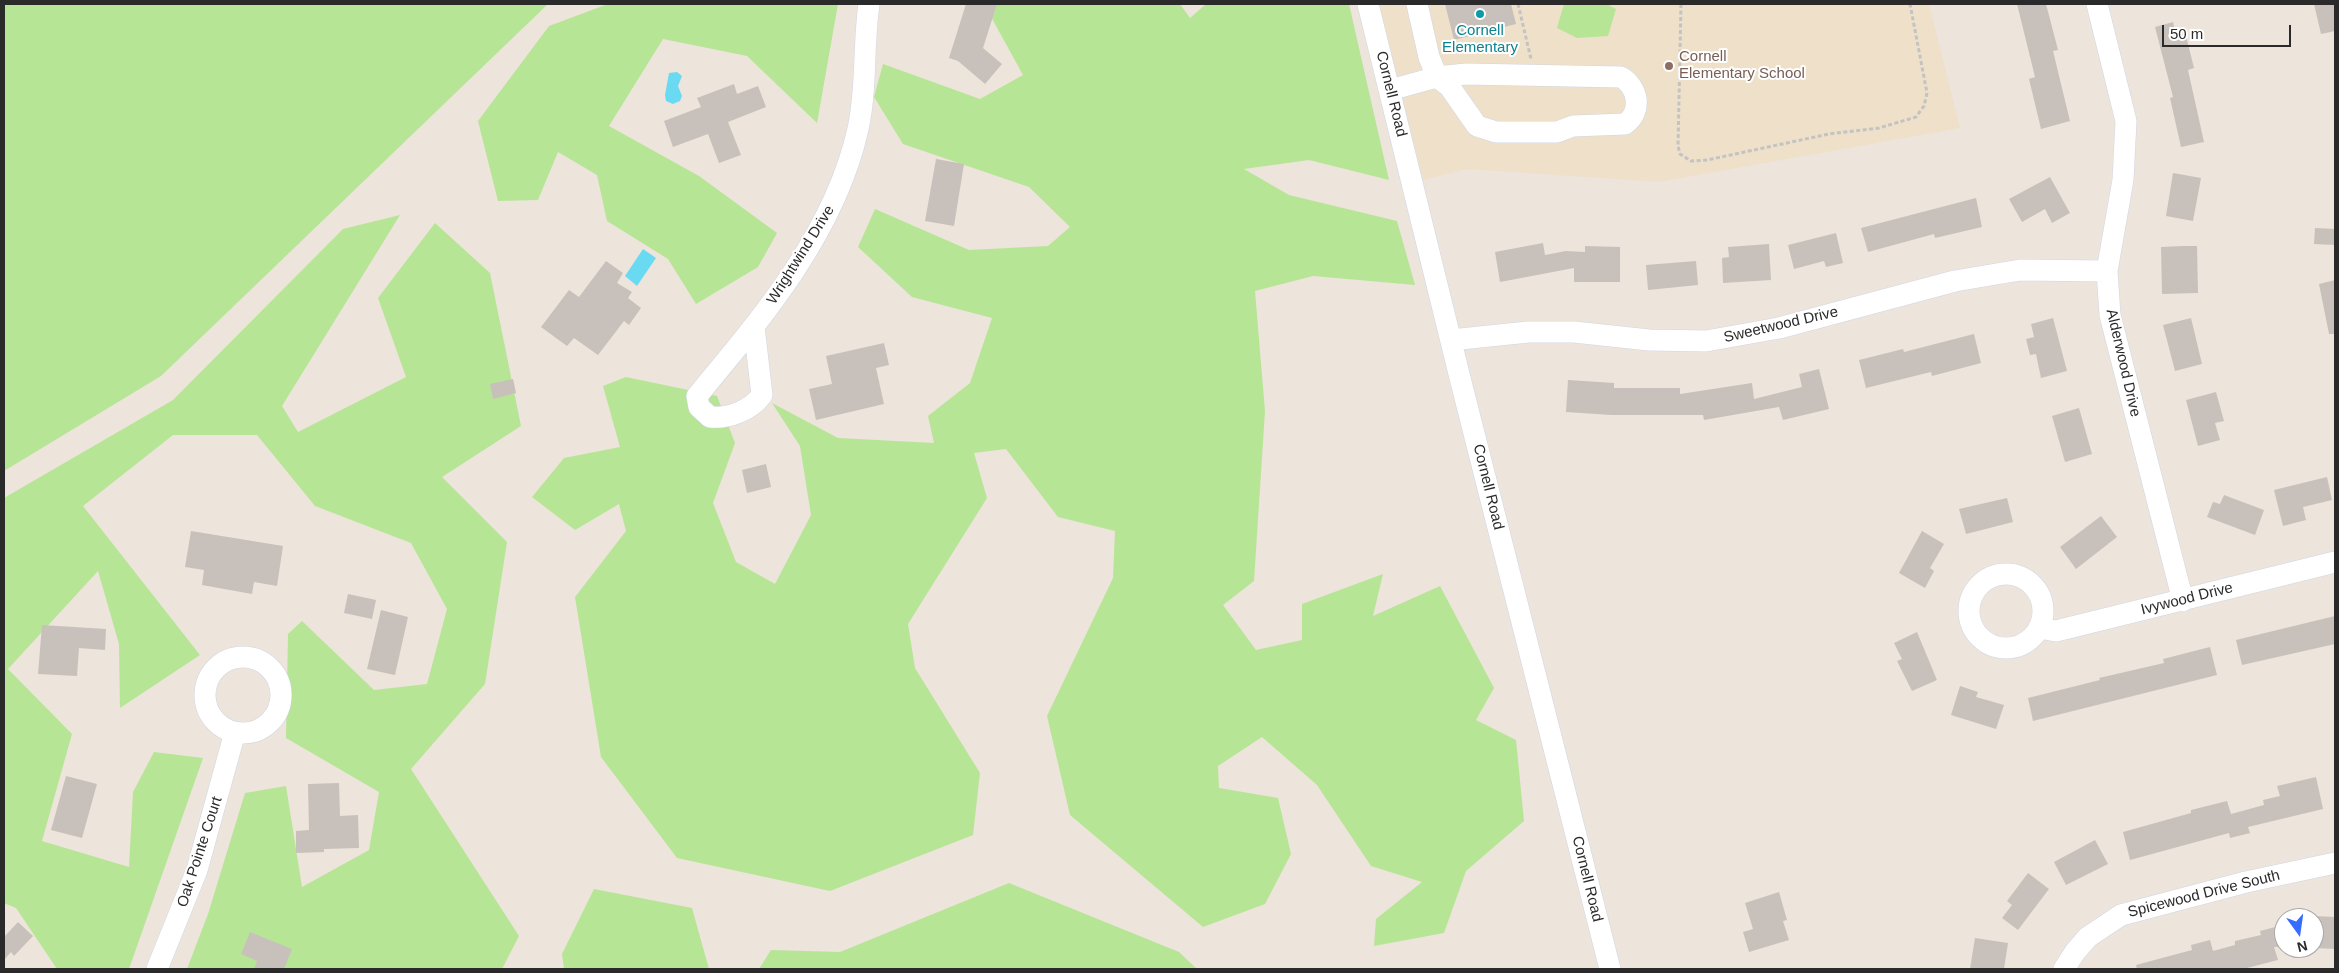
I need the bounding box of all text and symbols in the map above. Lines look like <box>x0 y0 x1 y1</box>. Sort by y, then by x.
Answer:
marker: Cornell Elementary <box>1474 8 1486 20</box>
scale bar <box>2164 15 2293 47</box>
place label: Cornell Elementary <box>1442 22 1518 57</box>
text: 50 m <box>2170 25 2203 42</box>
place label: Cornell Elementary School <box>1679 48 1805 83</box>
street label: Cornell Road <box>1372 49 1410 139</box>
marker: Cornell Elementary School <box>1663 60 1675 72</box>
street label: Wrightwind Drive <box>763 202 839 308</box>
street label: Sweetwood Drive <box>1722 303 1840 347</box>
street label: Alderwood Drive <box>2102 307 2144 419</box>
street label: Cornell Road <box>1469 442 1507 532</box>
street label: Ivywood Drive <box>2139 579 2235 619</box>
street label: Oak Pointe Court <box>174 795 226 909</box>
street label: Cornell Road <box>1568 834 1606 924</box>
street label: Spicewood Drive South <box>2126 866 2282 922</box>
north arrow <box>2274 908 2324 958</box>
text: N <box>2296 938 2309 956</box>

